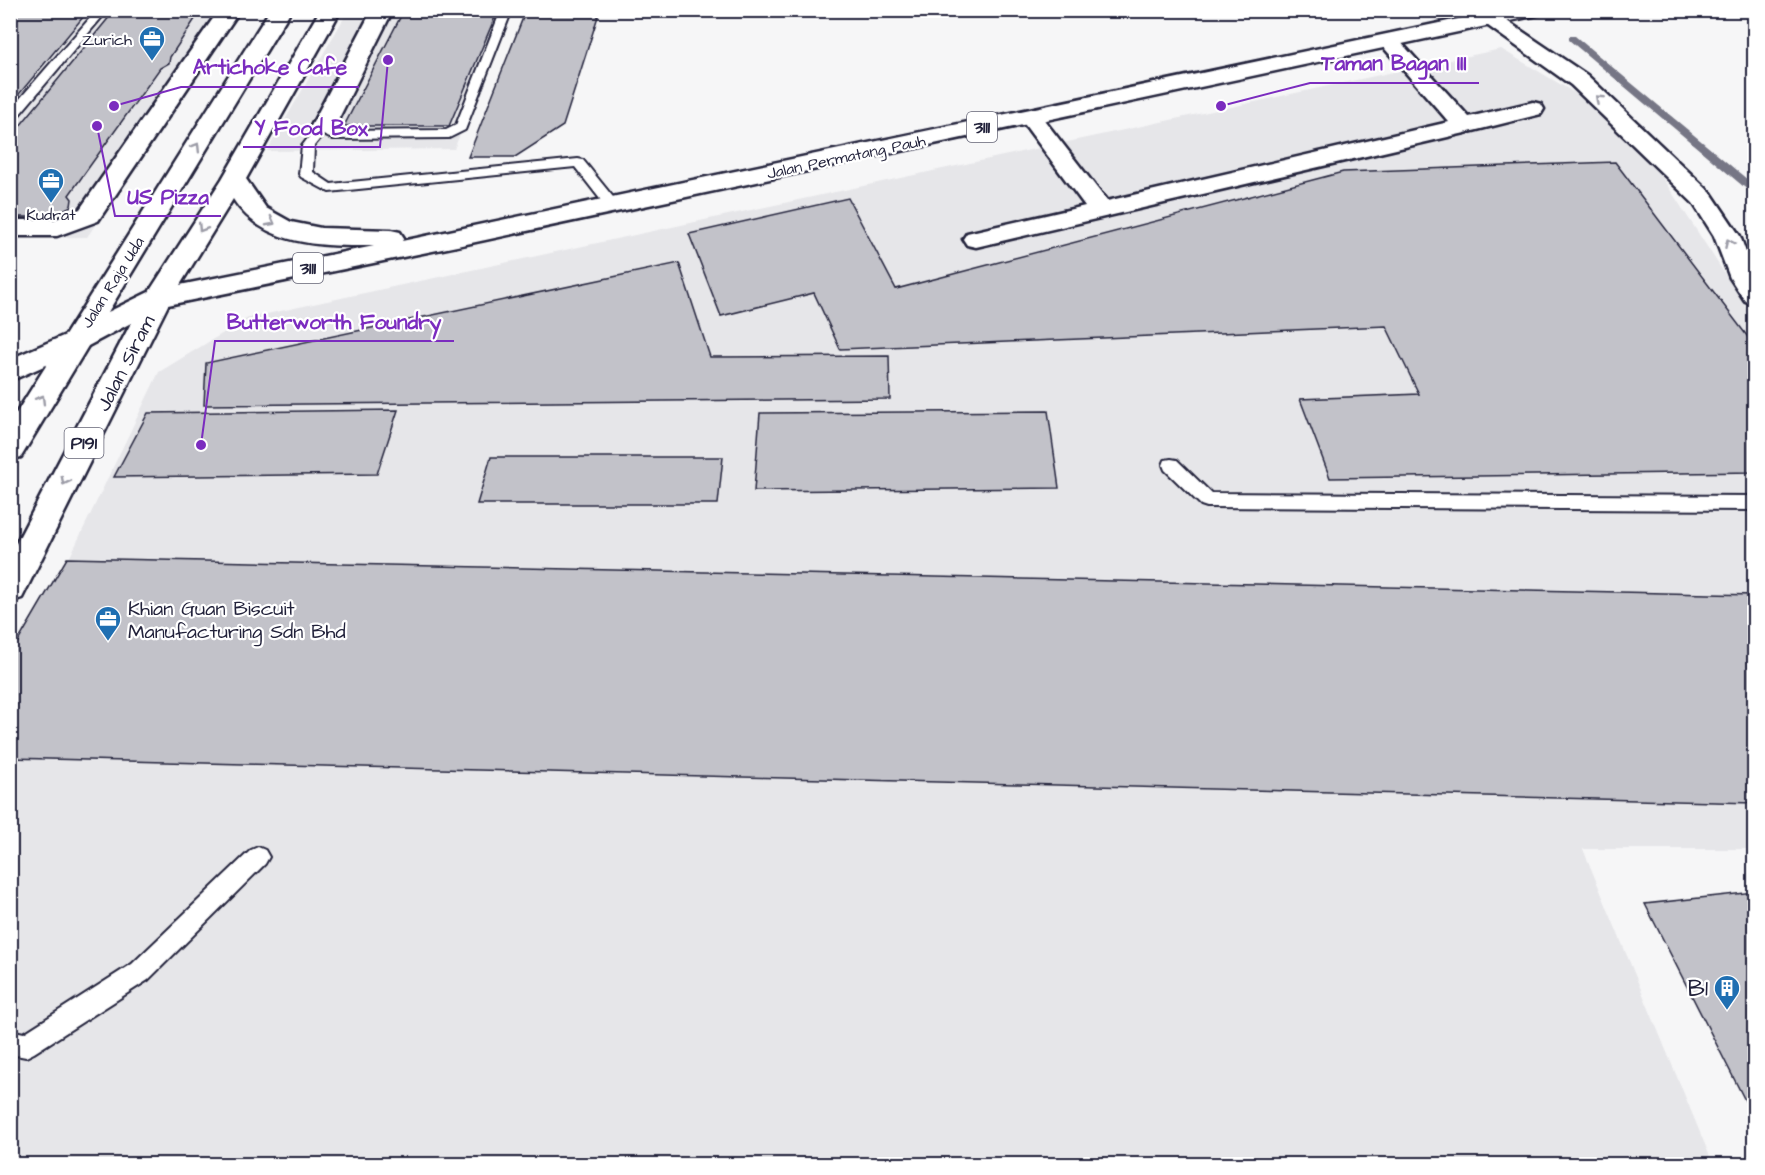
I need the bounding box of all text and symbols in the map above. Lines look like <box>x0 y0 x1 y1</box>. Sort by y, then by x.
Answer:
office icon: Zurich <box>137 24 167 62</box>
place label: Zurich <box>82 29 132 51</box>
callout: Taman Bagan III <box>1310 44 1479 83</box>
callout: Artichoke Cafe <box>181 48 359 87</box>
text: Taman Bagan III <box>1320 49 1467 80</box>
text: Artichoke Cafe <box>193 53 348 82</box>
one-way arrow <box>1596 95 1607 106</box>
callout: Y Food Box <box>243 108 380 147</box>
road number: 3111 <box>967 112 997 142</box>
text: Y Food Box <box>254 114 369 143</box>
street label: Jalan Permatang Pauh <box>765 129 928 186</box>
one-way arrow <box>189 143 200 154</box>
office icon: Kudrat <box>36 166 66 204</box>
callout: US Pizza <box>115 177 221 216</box>
text: US Pizza <box>127 183 209 212</box>
place label: Kudrat <box>26 204 76 226</box>
one-way arrow <box>265 215 276 227</box>
one-way arrow <box>198 222 210 232</box>
street label: Jalan Raja Uda <box>76 233 150 332</box>
one-way arrow <box>1724 238 1736 249</box>
road number: 3111 <box>293 253 323 283</box>
callout: Butterworth Foundry <box>215 302 454 341</box>
text: Butterworth Foundry <box>227 308 442 340</box>
street label: Jalan Siram <box>90 310 162 416</box>
one-way arrow <box>33 395 45 405</box>
road number: P191 <box>64 428 104 458</box>
one-way arrow <box>61 475 72 485</box>
place label: Khian Guan Biscuit Manufacturing Sdn Bhd <box>128 595 346 647</box>
office icon: Khian Guan Biscuit Manufacturing Sdn Bhd <box>93 604 123 642</box>
place label: B1 <box>1688 972 1708 1006</box>
building icon: B1 <box>1712 973 1742 1011</box>

